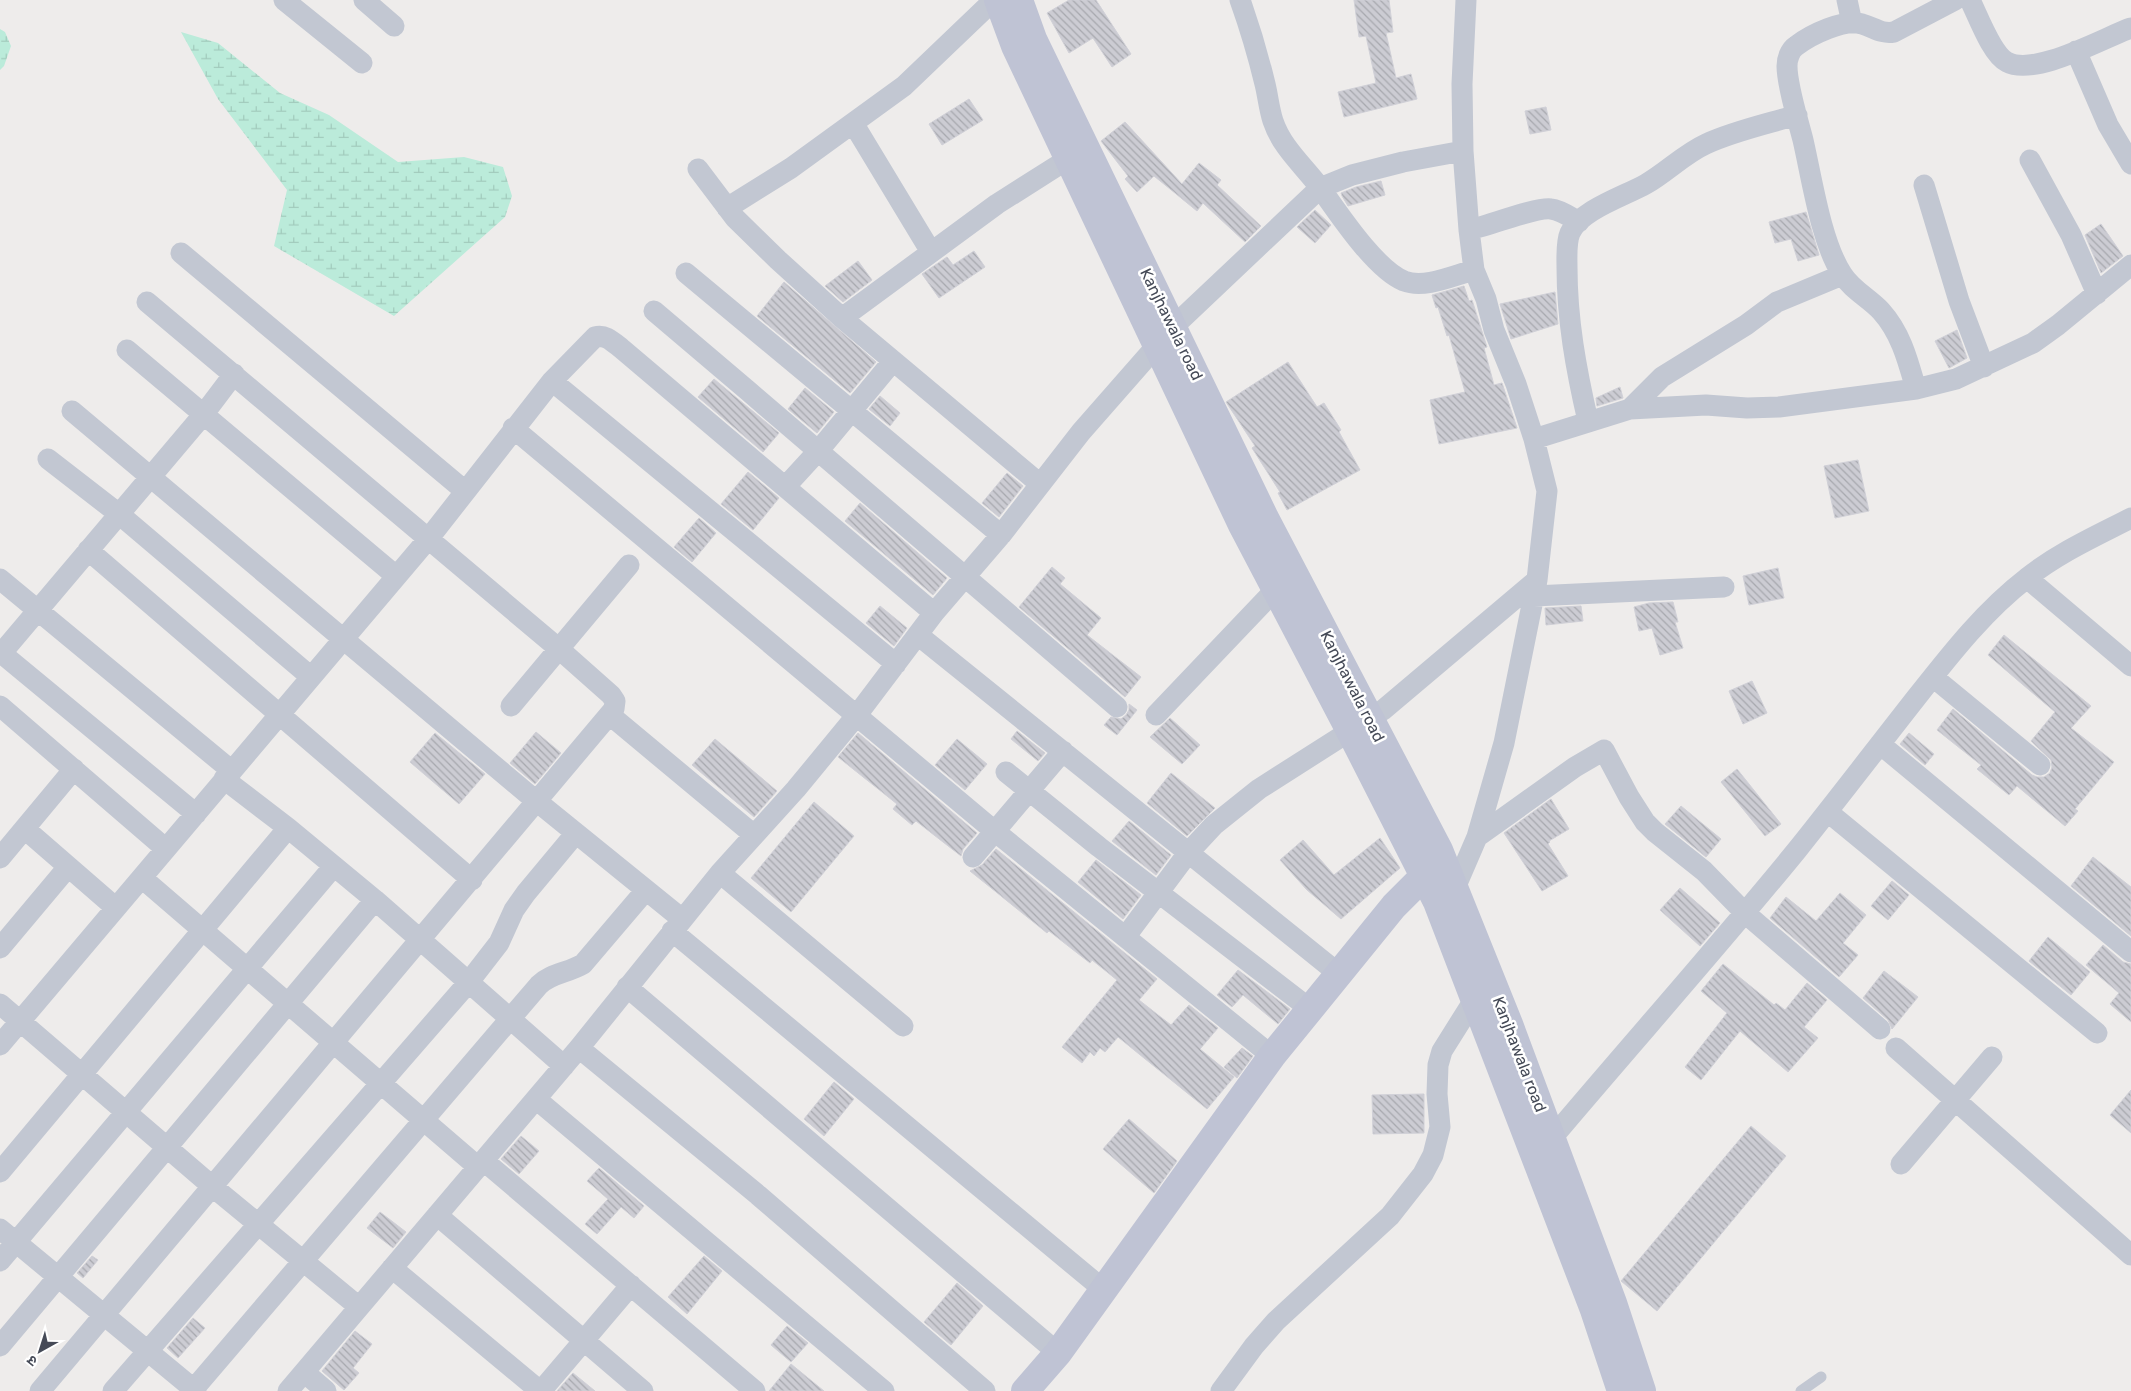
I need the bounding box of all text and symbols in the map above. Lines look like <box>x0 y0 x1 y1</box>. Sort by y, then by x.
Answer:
street label: Kanjhawala road <box>1136 265 1207 383</box>
street label: Kanjhawala road <box>1316 627 1389 745</box>
street label: Kanjhawala road <box>1489 994 1550 1115</box>
north arrow <box>15 1326 65 1376</box>
text: उ <box>23 1351 41 1370</box>

